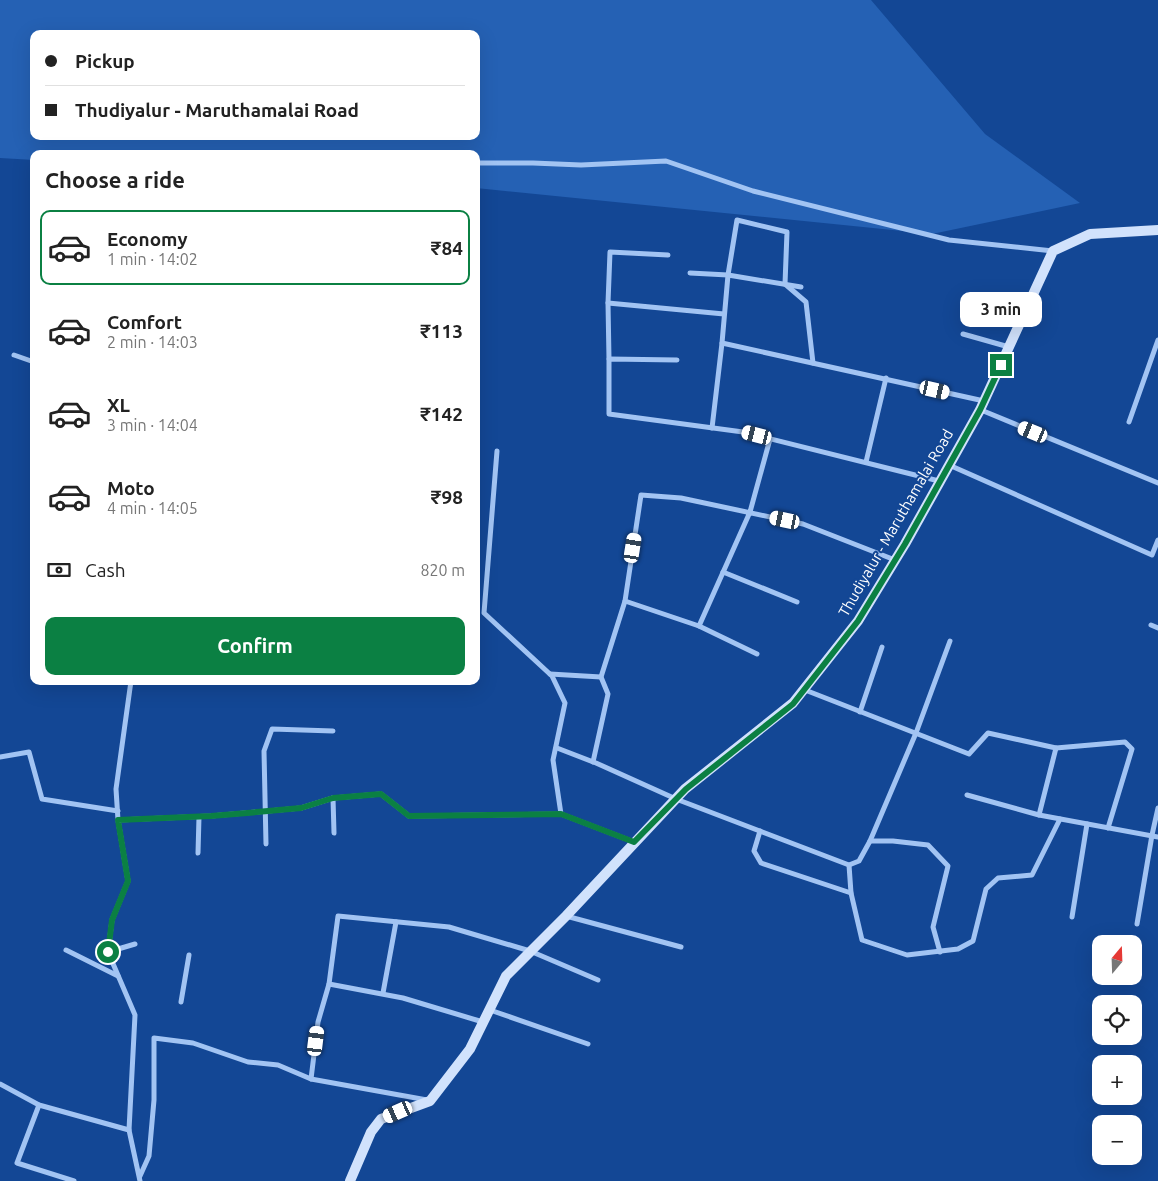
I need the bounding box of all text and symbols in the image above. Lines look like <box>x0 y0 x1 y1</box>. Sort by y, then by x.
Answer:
text: Pickup <box>75 50 135 72</box>
text: Thudiyalur - Maruthamalai Road <box>75 99 359 121</box>
text: Choose a ride <box>45 167 185 192</box>
icon: car <box>47 225 92 270</box>
text: Economy <box>107 228 188 250</box>
text: ₹84 <box>431 237 463 259</box>
text: 1 min · 14:02 <box>107 250 198 268</box>
callout: 3 min <box>960 292 1042 328</box>
text: 3 min <box>981 300 1021 318</box>
icon: car <box>47 308 92 353</box>
text: Comfort <box>107 311 182 333</box>
text: ₹113 <box>420 320 463 342</box>
text: 2 min · 14:03 <box>107 333 198 351</box>
route end <box>990 354 1012 376</box>
car <box>918 379 951 401</box>
icon: car <box>47 391 92 436</box>
text: XL <box>107 394 130 416</box>
text: ₹142 <box>420 403 463 425</box>
text: 3 min · 14:04 <box>107 416 198 434</box>
car <box>1016 419 1049 445</box>
car <box>740 424 773 446</box>
street label: Thudiyalur - Maruthamalai Road <box>835 426 956 619</box>
icon: car <box>47 474 92 519</box>
text: Moto <box>107 477 155 499</box>
text: ₹98 <box>431 486 463 508</box>
text: 4 min · 14:05 <box>107 499 198 517</box>
car <box>768 510 801 530</box>
car <box>623 532 642 564</box>
icon: cash <box>45 556 73 584</box>
text: Cash <box>85 559 126 581</box>
text: 820 m <box>420 561 465 579</box>
button: Confirm <box>45 617 465 675</box>
north arrow <box>1092 935 1142 985</box>
map controls <box>1092 935 1142 1165</box>
route start <box>97 941 119 963</box>
button: locate <box>1092 995 1142 1045</box>
car <box>306 1025 325 1057</box>
button: + <box>1092 1055 1142 1105</box>
car <box>381 1099 414 1125</box>
button: − <box>1092 1115 1142 1165</box>

